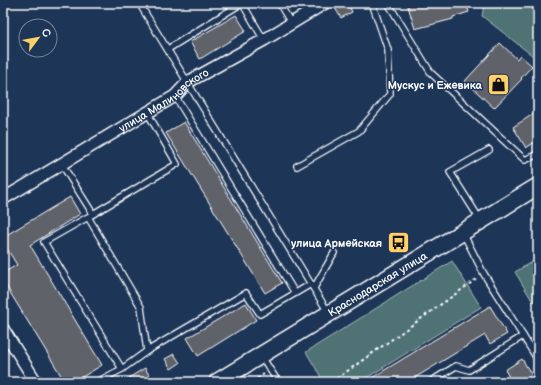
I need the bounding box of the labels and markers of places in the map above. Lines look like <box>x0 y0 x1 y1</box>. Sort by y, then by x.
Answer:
shop icon: Мускус и Ежевика <box>485 72 511 98</box>
place label: Мускус и Ежевика <box>388 79 483 92</box>
bus stop icon: улица Армейская <box>385 230 411 256</box>
place label: улица Армейская <box>291 237 382 250</box>

